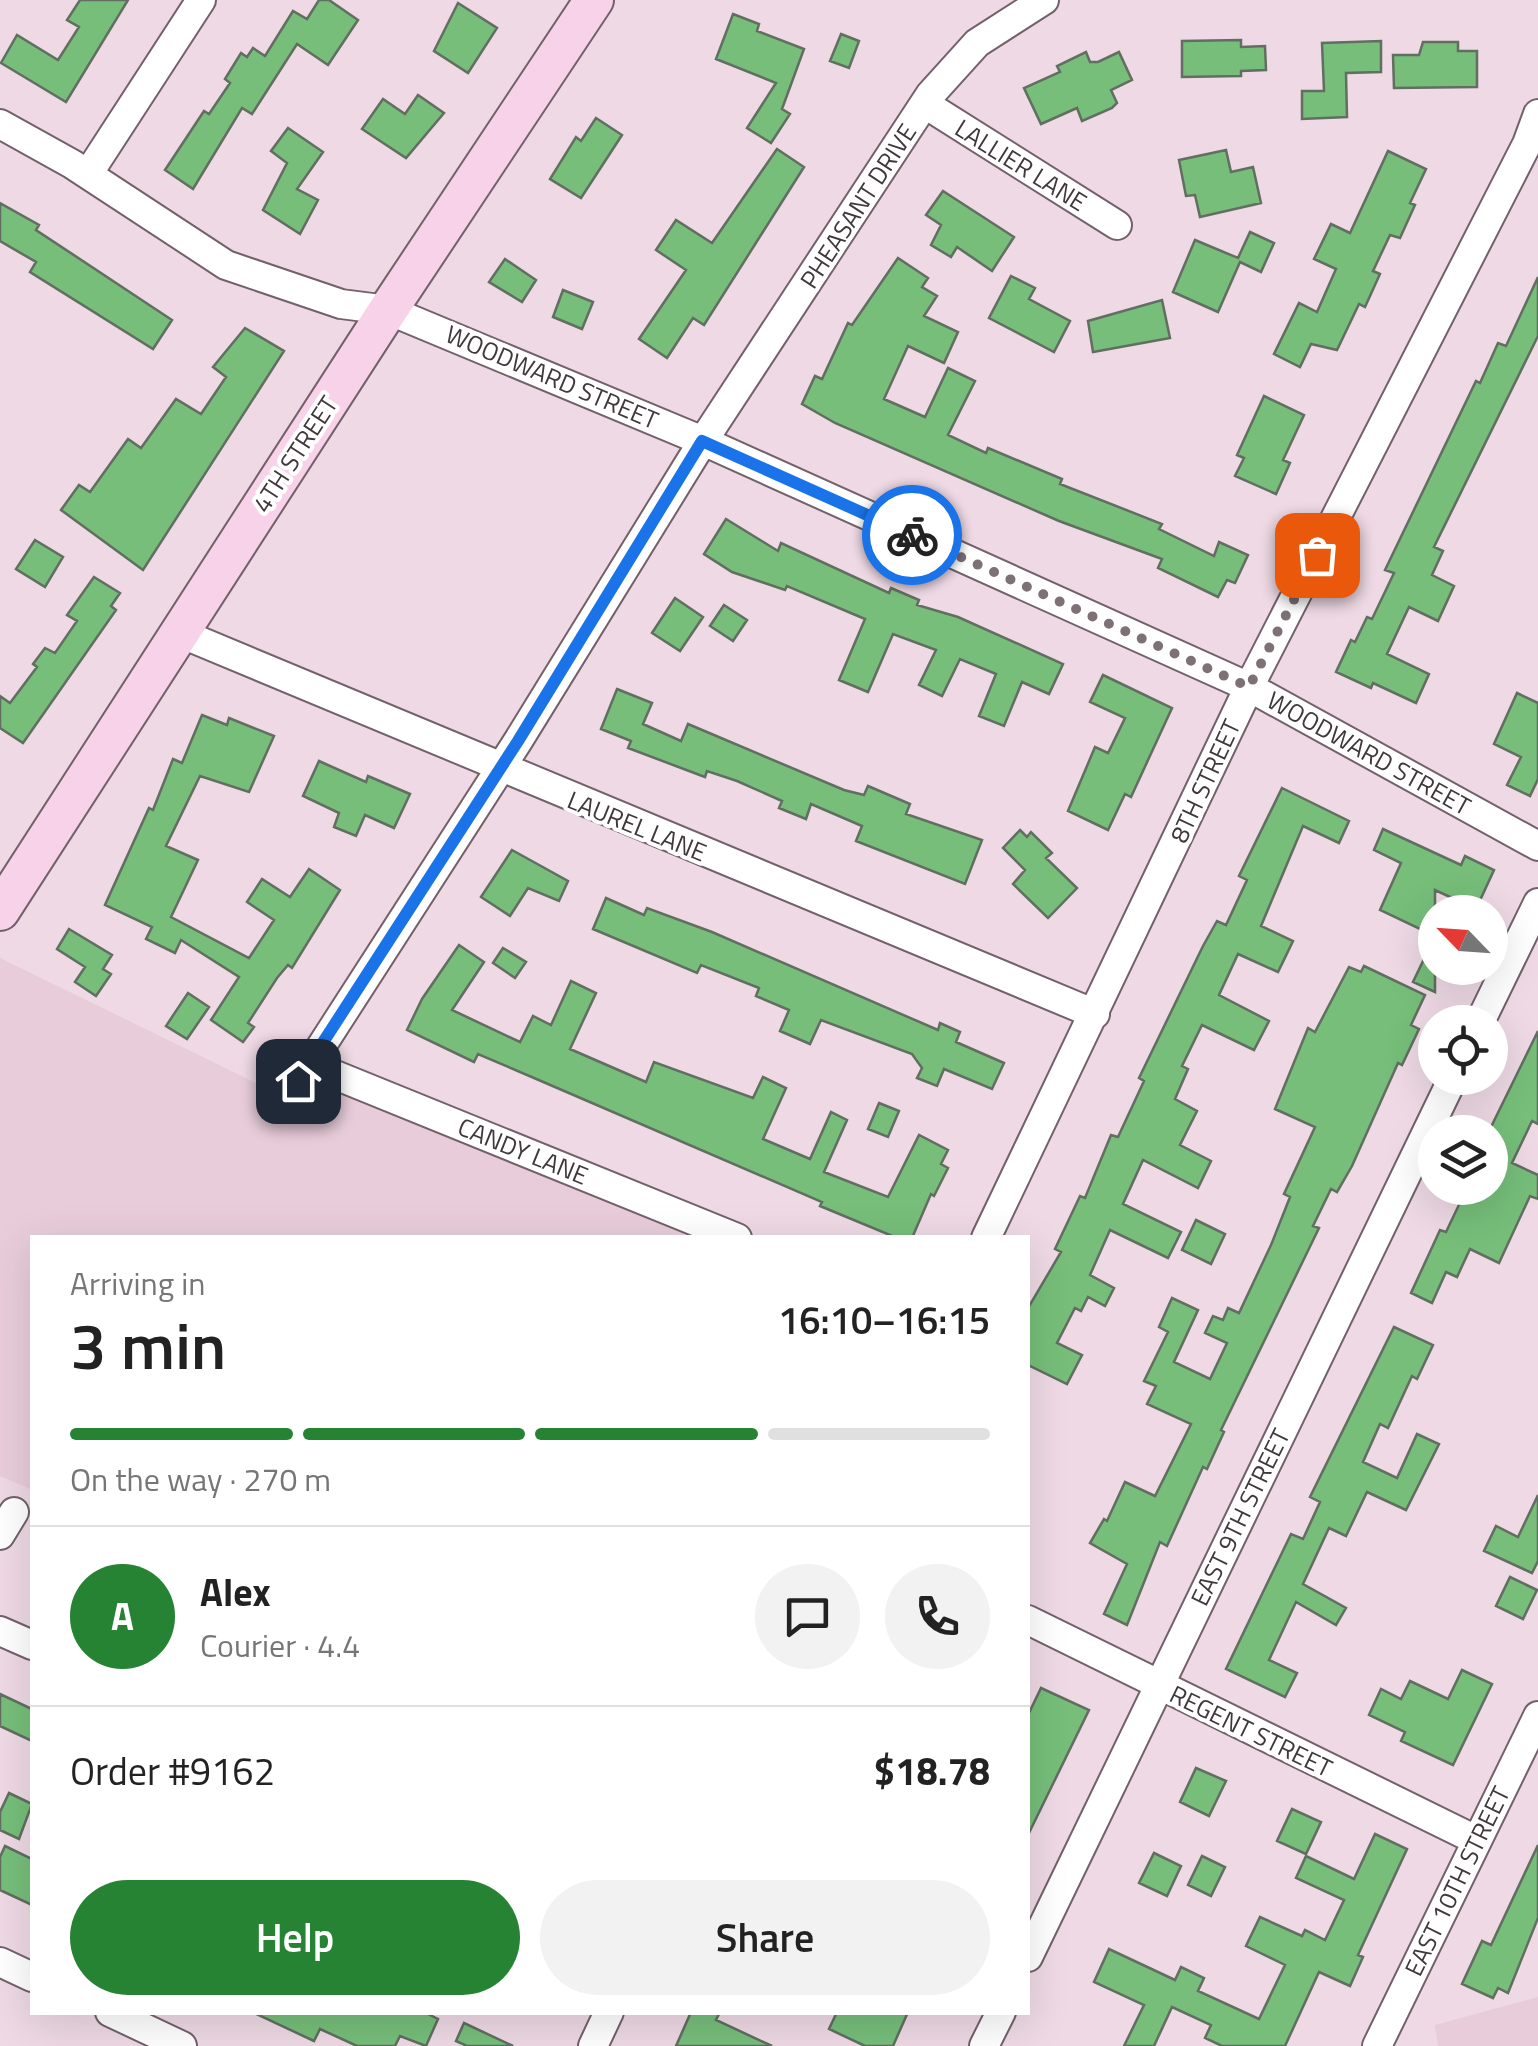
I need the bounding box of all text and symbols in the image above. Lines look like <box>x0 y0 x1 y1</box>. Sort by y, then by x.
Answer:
street label: LALLIER LANE <box>948 109 1094 221</box>
street label: PHEASANT DRIVE <box>790 116 926 296</box>
street label: WOODWARD STREET <box>440 315 664 439</box>
street label: 4TH STREET <box>243 388 347 520</box>
courier <box>862 485 962 585</box>
icon: bike <box>885 508 940 563</box>
pin <box>1275 513 1360 598</box>
icon: bag <box>1290 528 1345 583</box>
street label: WOODWARD STREET <box>1260 681 1478 825</box>
street label: 8TH STREET <box>1160 713 1250 849</box>
street label: LAUREL LANE <box>562 781 712 871</box>
north arrow <box>1418 895 1508 985</box>
map controls <box>1418 895 1508 1205</box>
button: locate <box>1418 1005 1508 1095</box>
pin <box>256 1039 341 1124</box>
icon: home <box>271 1054 326 1109</box>
street label: CANDY LANE <box>452 1108 594 1194</box>
button: layers <box>1418 1115 1508 1205</box>
text: Arriving in <box>70 1259 206 1307</box>
text: 16:10–16:15 <box>778 1291 990 1349</box>
text: 3 min <box>70 1295 226 1394</box>
street label: EAST 9TH STREET <box>1181 1422 1299 1612</box>
text: On the way · 270 m <box>70 1455 331 1503</box>
text: Alex <box>200 1563 271 1621</box>
button: chat <box>755 1564 860 1669</box>
button: phone <box>885 1564 990 1669</box>
text: A <box>111 1587 134 1645</box>
text: Courier · 4.4 <box>200 1621 360 1669</box>
street label: REGENT STREET <box>1163 1675 1339 1787</box>
text: Order #9162 <box>70 1742 275 1800</box>
text: $18.78 <box>874 1742 990 1800</box>
street label: EAST 10TH STREET <box>1395 1780 1519 1982</box>
button: Help <box>70 1880 520 1995</box>
button: Share <box>540 1880 990 1995</box>

